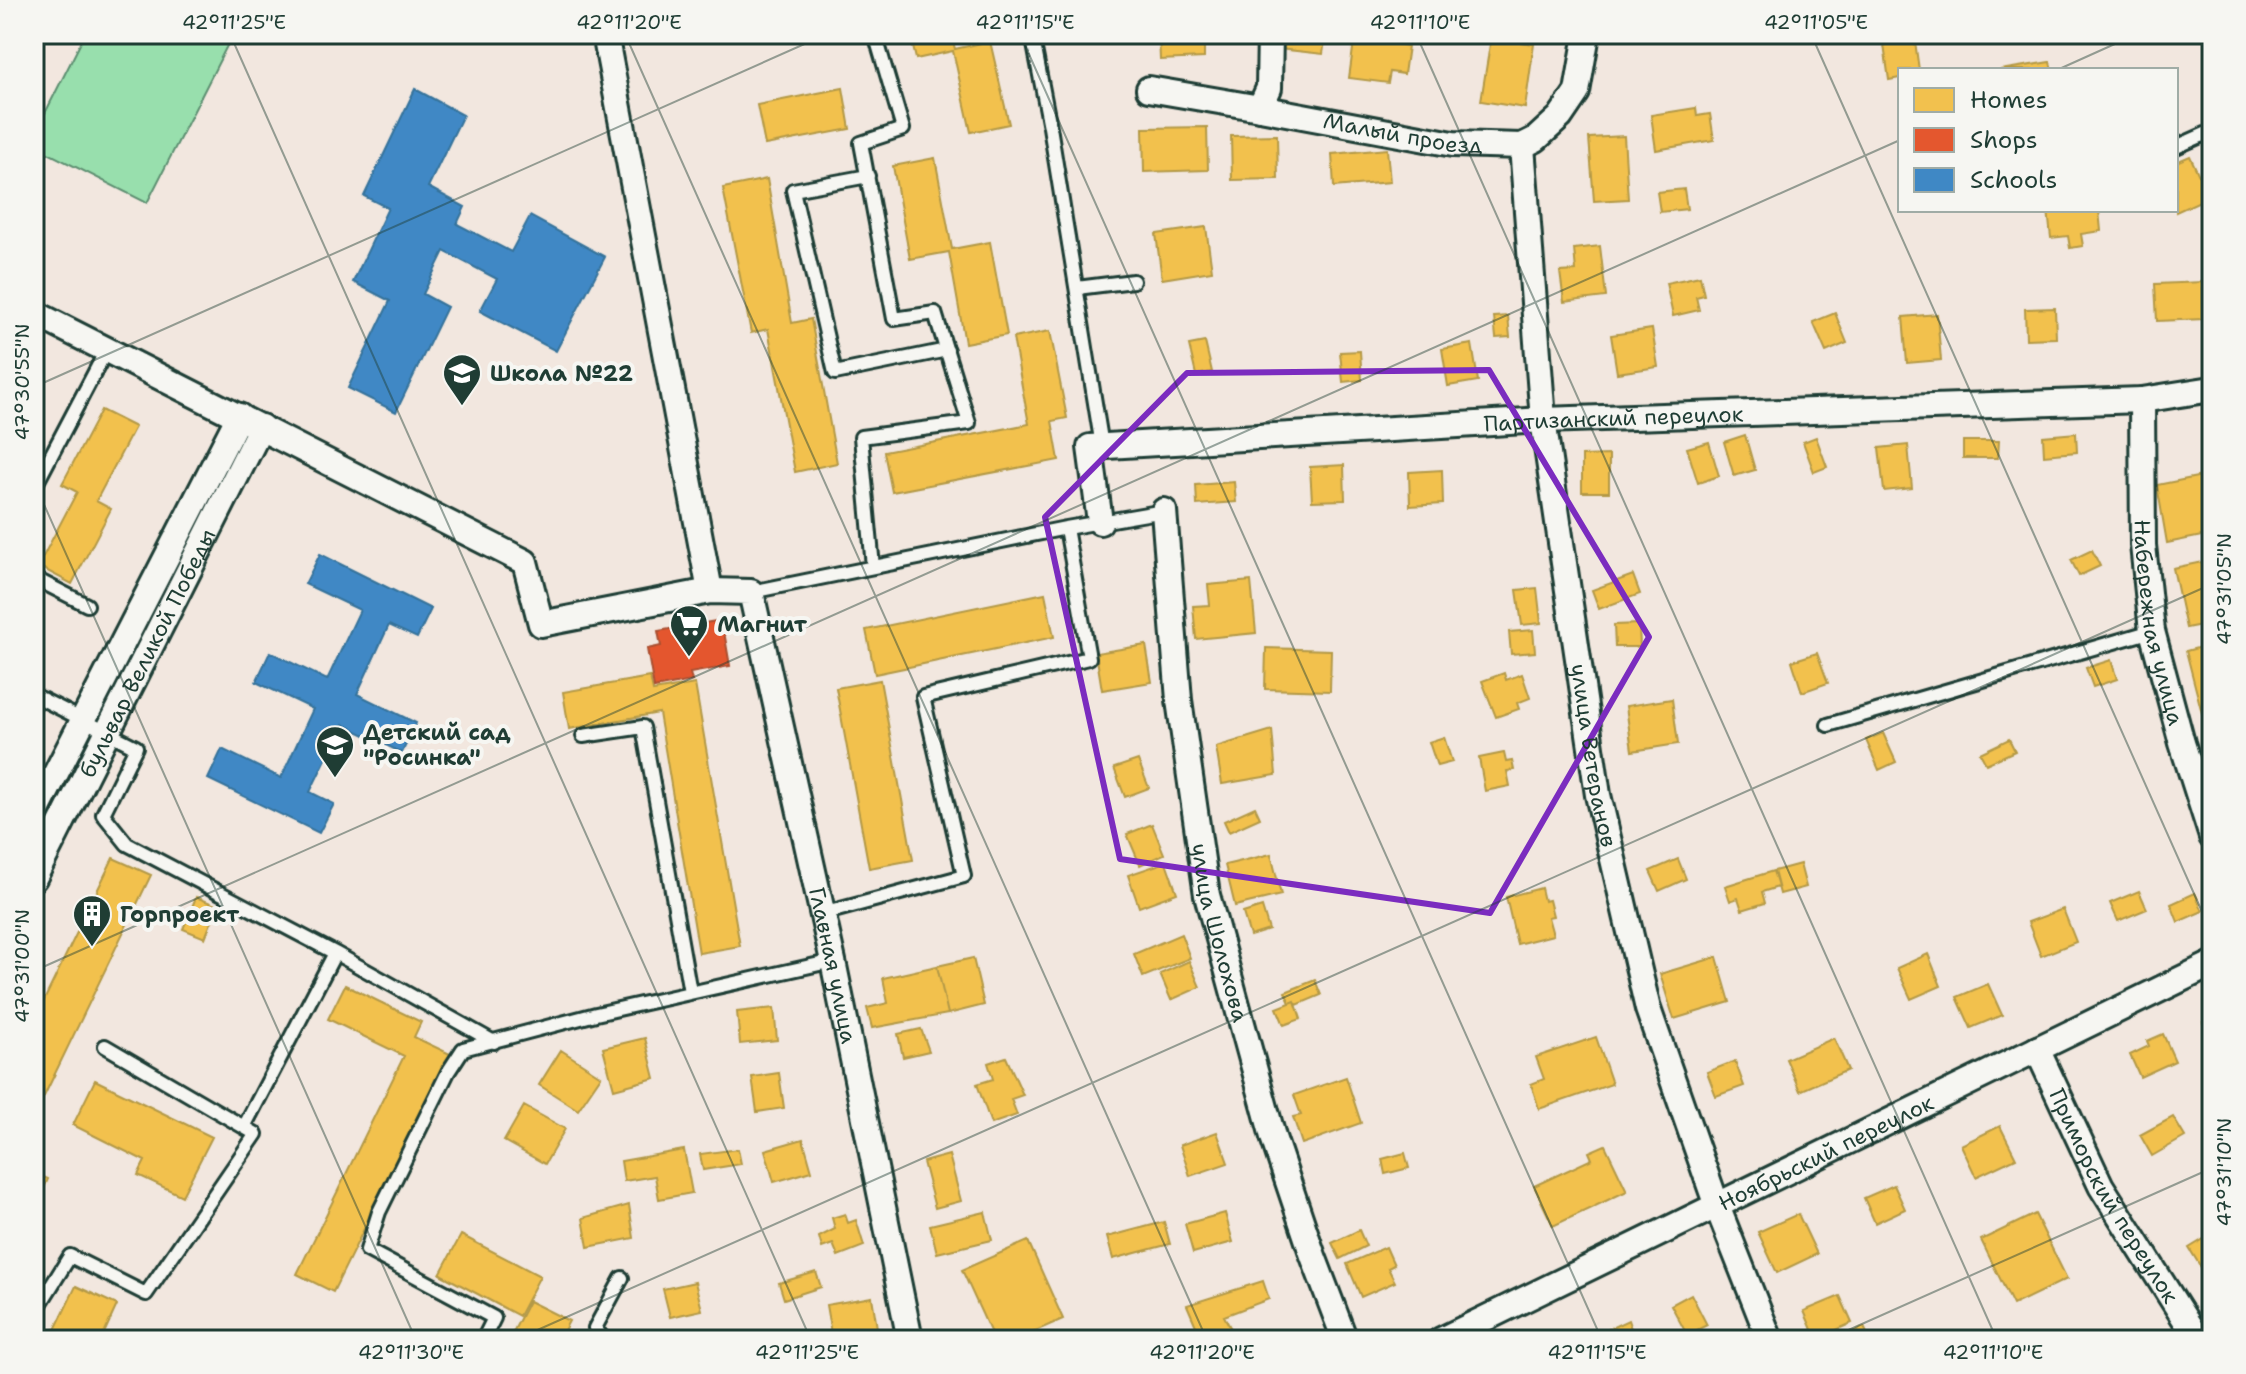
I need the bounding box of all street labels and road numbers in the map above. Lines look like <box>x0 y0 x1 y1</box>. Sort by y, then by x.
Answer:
street label: Малый проезд <box>1321 106 1483 159</box>
street label: Партизанский переулок <box>1483 399 1744 438</box>
street label: Набережная улица <box>2128 519 2191 729</box>
street label: бульвар Великой Победы <box>72 523 222 782</box>
street label: улица Ветеранов <box>1564 662 1624 850</box>
street label: улица Шолохова <box>1185 841 1256 1025</box>
street label: Главная улица <box>802 884 864 1046</box>
street label: Приморский переулок <box>2043 1084 2186 1309</box>
street label: Ноябрьский переулок <box>1713 1088 1938 1217</box>

